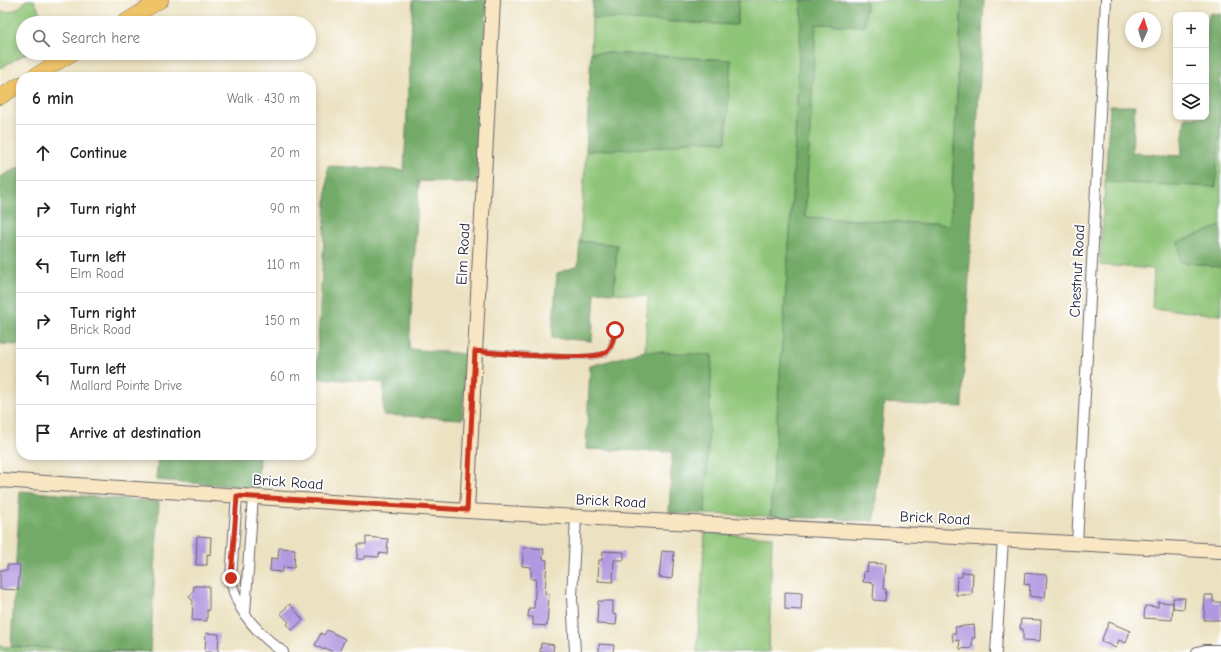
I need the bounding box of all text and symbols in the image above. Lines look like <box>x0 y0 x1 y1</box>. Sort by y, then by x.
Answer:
north arrow <box>1125 12 1161 48</box>
map controls <box>1173 12 1209 120</box>
button: + <box>1173 12 1209 48</box>
search box <box>16 16 316 60</box>
icon: search <box>30 27 52 49</box>
text: Search here <box>62 29 140 47</box>
button: − <box>1173 48 1209 84</box>
button: layers <box>1173 84 1209 120</box>
text: 6 min <box>32 89 74 108</box>
text: Walk · 430 m <box>227 91 300 106</box>
icon: ahead <box>32 142 54 164</box>
text: Continue <box>70 144 127 162</box>
text: 20 m <box>270 145 300 160</box>
icon: right <box>32 198 54 220</box>
text: Turn right <box>70 200 136 218</box>
text: 90 m <box>270 201 300 216</box>
street label: Elm Road <box>452 223 474 285</box>
street label: Chestnut Road <box>1066 224 1088 318</box>
text: Turn left <box>70 248 126 266</box>
icon: left <box>32 254 54 276</box>
text: 110 m <box>267 257 300 272</box>
text: Elm Road <box>70 266 124 281</box>
text: Turn right <box>70 304 136 322</box>
icon: right <box>32 310 54 332</box>
text: 150 m <box>265 313 300 328</box>
route start <box>606 321 624 339</box>
text: Brick Road <box>70 322 131 337</box>
text: Turn left <box>70 360 126 378</box>
icon: left <box>32 366 54 388</box>
text: 60 m <box>270 369 300 384</box>
text: Mallard Pointe Drive <box>70 378 182 393</box>
icon: arrive <box>32 422 54 444</box>
text: Arrive at destination <box>70 424 201 442</box>
street label: Brick Road <box>252 471 324 493</box>
street label: Brick Road <box>575 490 647 512</box>
street label: Brick Road <box>899 507 971 529</box>
route end <box>222 569 240 587</box>

